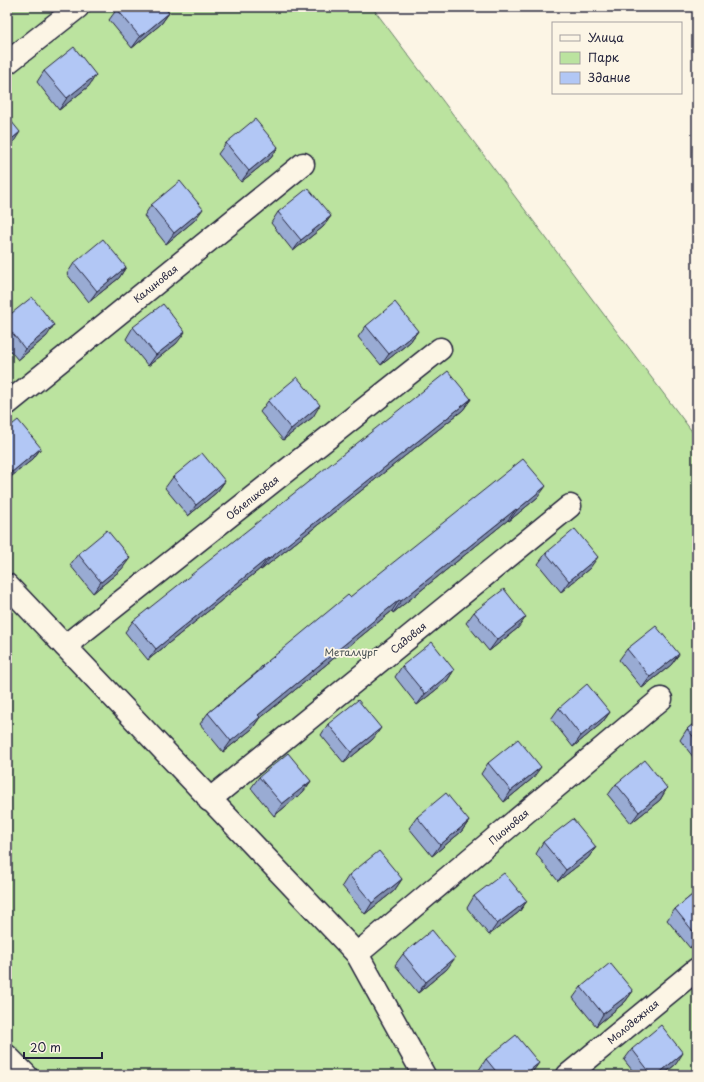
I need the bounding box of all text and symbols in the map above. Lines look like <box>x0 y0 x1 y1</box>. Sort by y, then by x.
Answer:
legend <box>552 22 682 94</box>
text: Улица <box>588 28 624 46</box>
text: Парк <box>588 48 620 66</box>
text: Здание <box>588 68 630 86</box>
street label: Калиновая <box>130 261 180 306</box>
street label: Облепиховая <box>222 472 282 523</box>
street label: Садовая <box>387 618 429 657</box>
park label: Металлург <box>325 644 378 659</box>
street label: Пионовая <box>485 805 532 848</box>
street label: Молодежная <box>604 996 662 1047</box>
scale bar <box>24 1034 102 1060</box>
text: 20 m <box>30 1038 61 1056</box>

